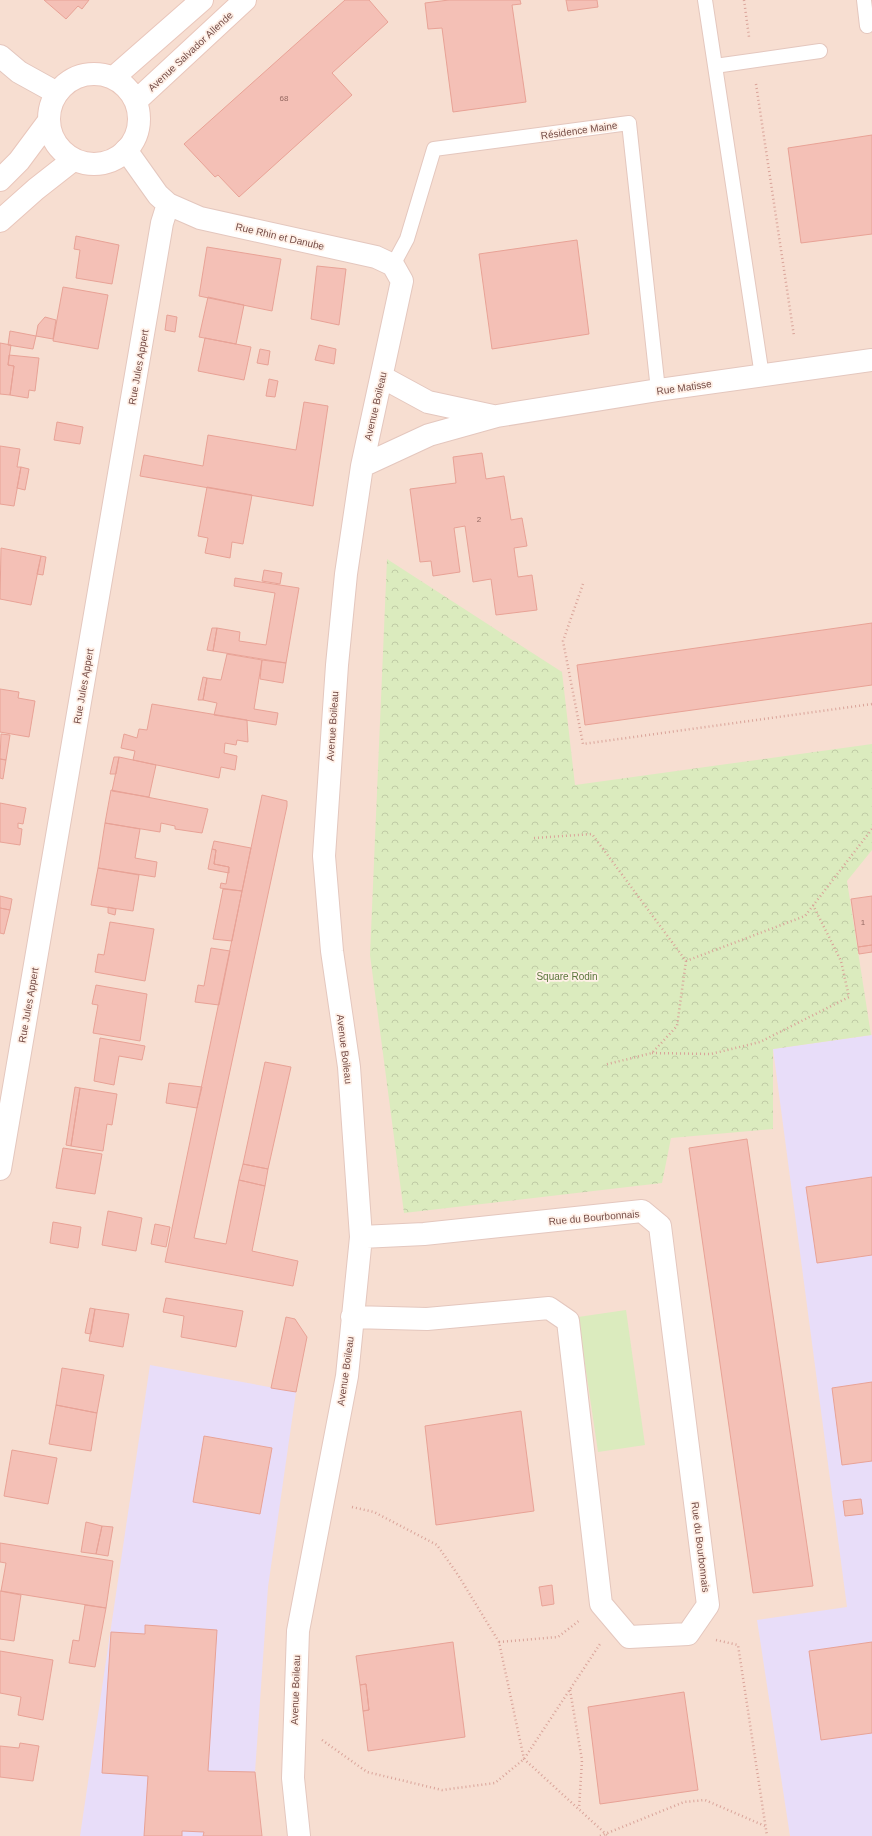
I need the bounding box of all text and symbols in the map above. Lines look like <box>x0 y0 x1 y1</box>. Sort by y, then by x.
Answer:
street label: Avenue Salvador Allende <box>146 9 235 93</box>
house number: 68 <box>280 94 289 103</box>
street label: Résidence Maine <box>540 120 619 141</box>
street label: Rue Rhin et Danube <box>234 221 326 252</box>
street label: Rue Jules Appert <box>126 328 151 406</box>
street label: Avenue Boileau <box>362 371 389 441</box>
street label: Rue Matisse <box>656 378 713 397</box>
house number: 2 <box>477 515 482 524</box>
street label: Rue Jules Appert <box>71 647 96 725</box>
street label: Avenue Boileau <box>325 691 340 761</box>
house number: 1 <box>861 918 866 927</box>
street label: Rue Jules Appert <box>16 966 41 1044</box>
park label: Square Rodin <box>536 971 598 982</box>
street label: Avenue Boileau <box>335 1014 354 1084</box>
street label: Rue du Bourbonnais <box>548 1208 640 1227</box>
street label: Avenue Boileau <box>335 1336 356 1406</box>
street label: Rue du Bourbonnais <box>689 1501 712 1593</box>
street label: Avenue Boileau <box>289 1655 302 1725</box>

